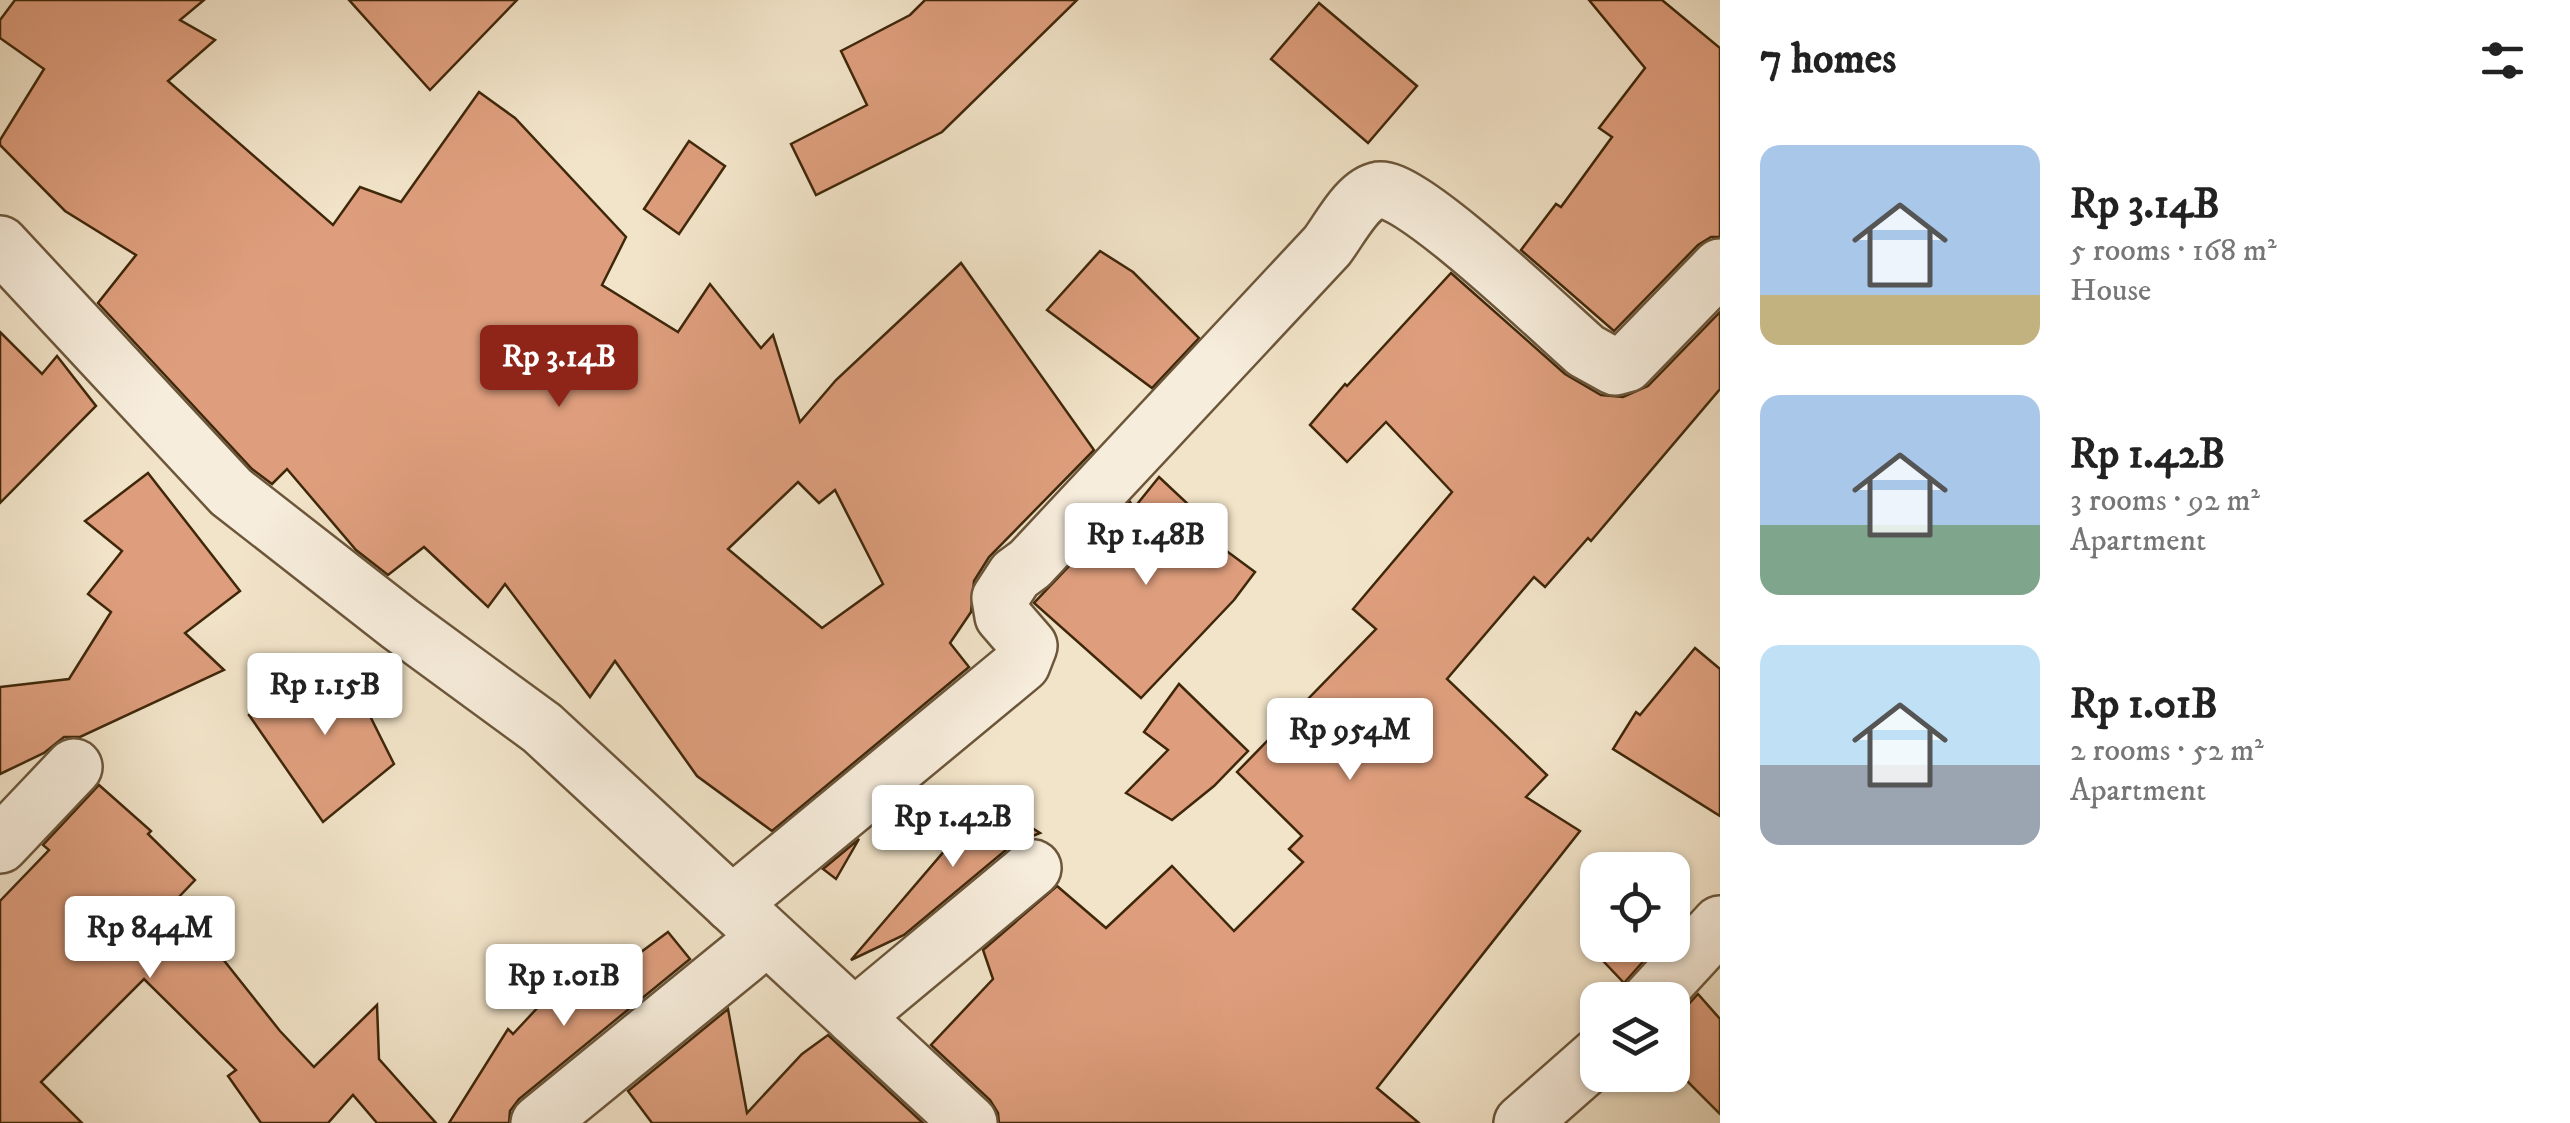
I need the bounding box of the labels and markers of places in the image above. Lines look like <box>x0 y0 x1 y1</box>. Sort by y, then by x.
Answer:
pin: Rp 3.14B <box>456 325 662 410</box>
pin: Rp 1.48B <box>1043 503 1249 588</box>
pin: Rp 1.15B <box>222 653 428 738</box>
pin: Rp 954M <box>1258 698 1442 783</box>
pin: Rp 1.42B <box>850 785 1056 870</box>
pin: Rp 844M <box>58 896 242 981</box>
pin: Rp 1.01B <box>461 944 667 1029</box>

